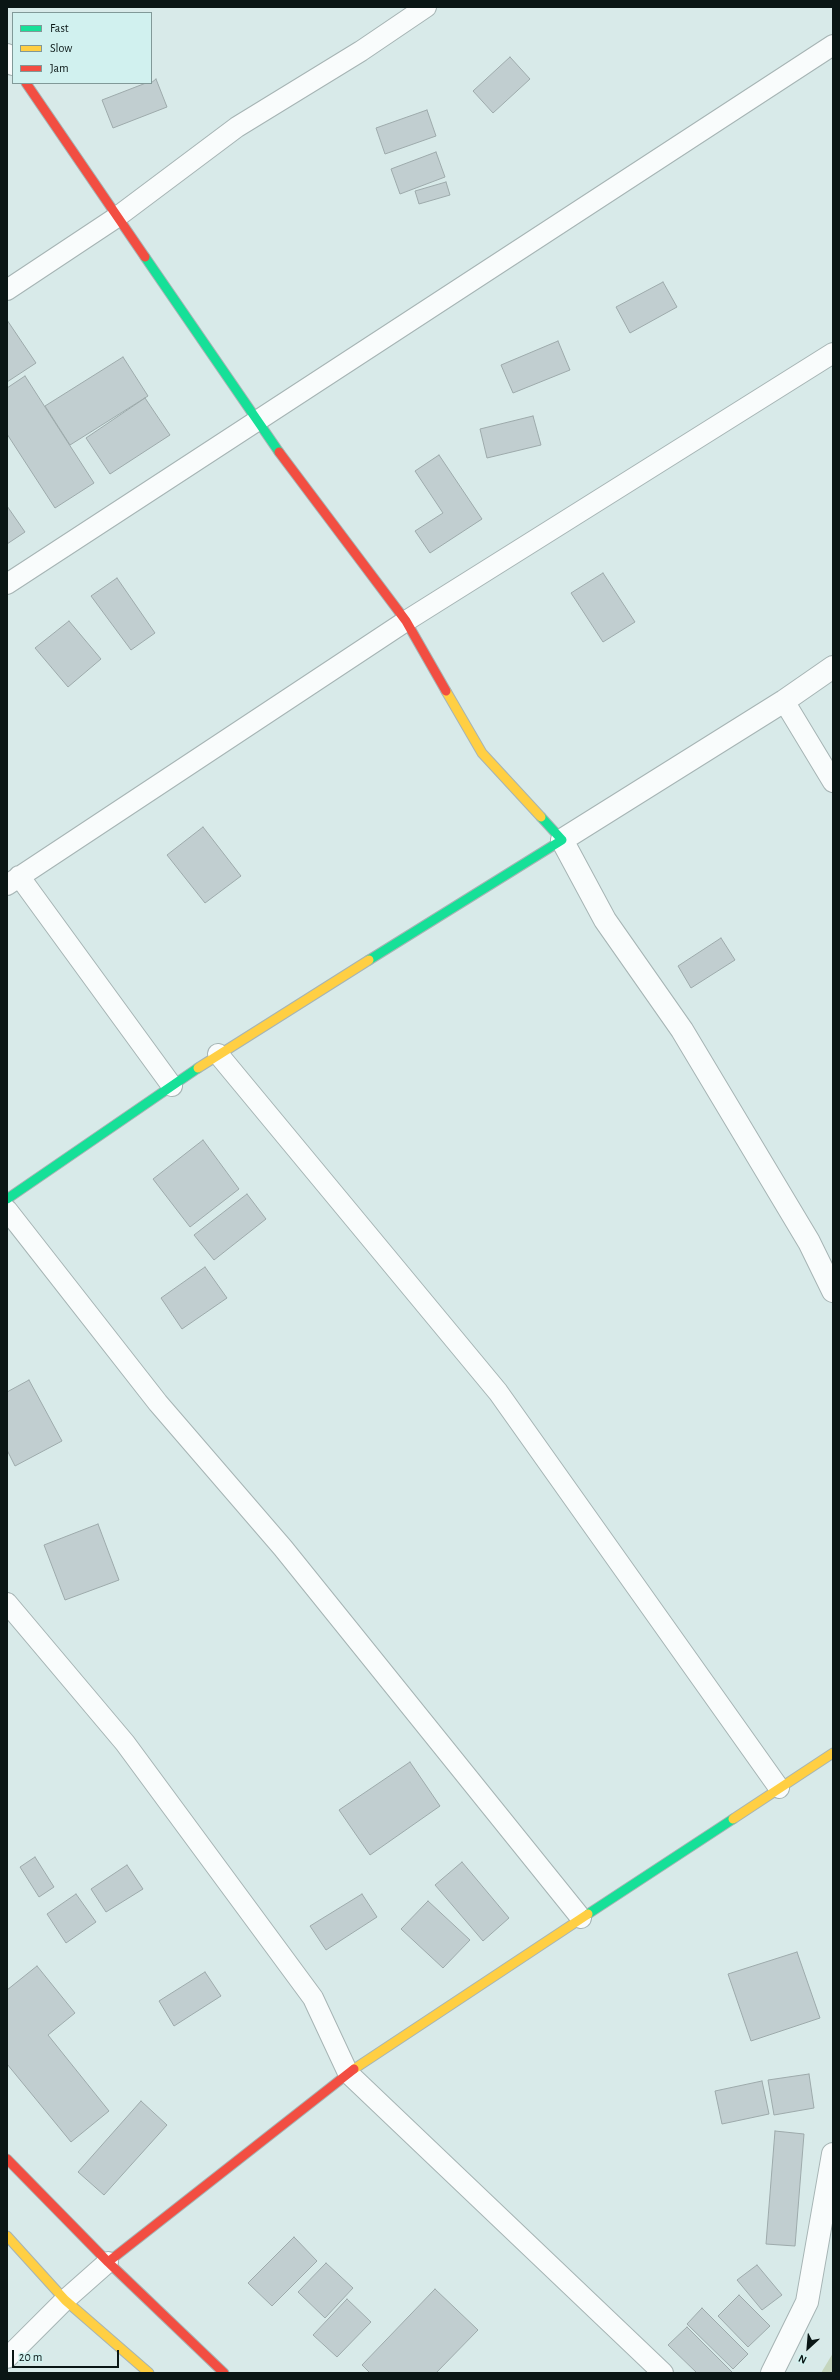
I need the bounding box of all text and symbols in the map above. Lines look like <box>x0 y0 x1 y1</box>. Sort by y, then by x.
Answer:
legend <box>12 12 152 84</box>
text: Fast <box>50 22 69 34</box>
text: Slow <box>50 42 72 54</box>
text: Jam <box>50 62 69 74</box>
north arrow <box>788 2328 828 2368</box>
scale bar <box>14 2342 121 2368</box>
text: 20 m <box>19 2351 42 2363</box>
text: N <box>797 2353 808 2366</box>

